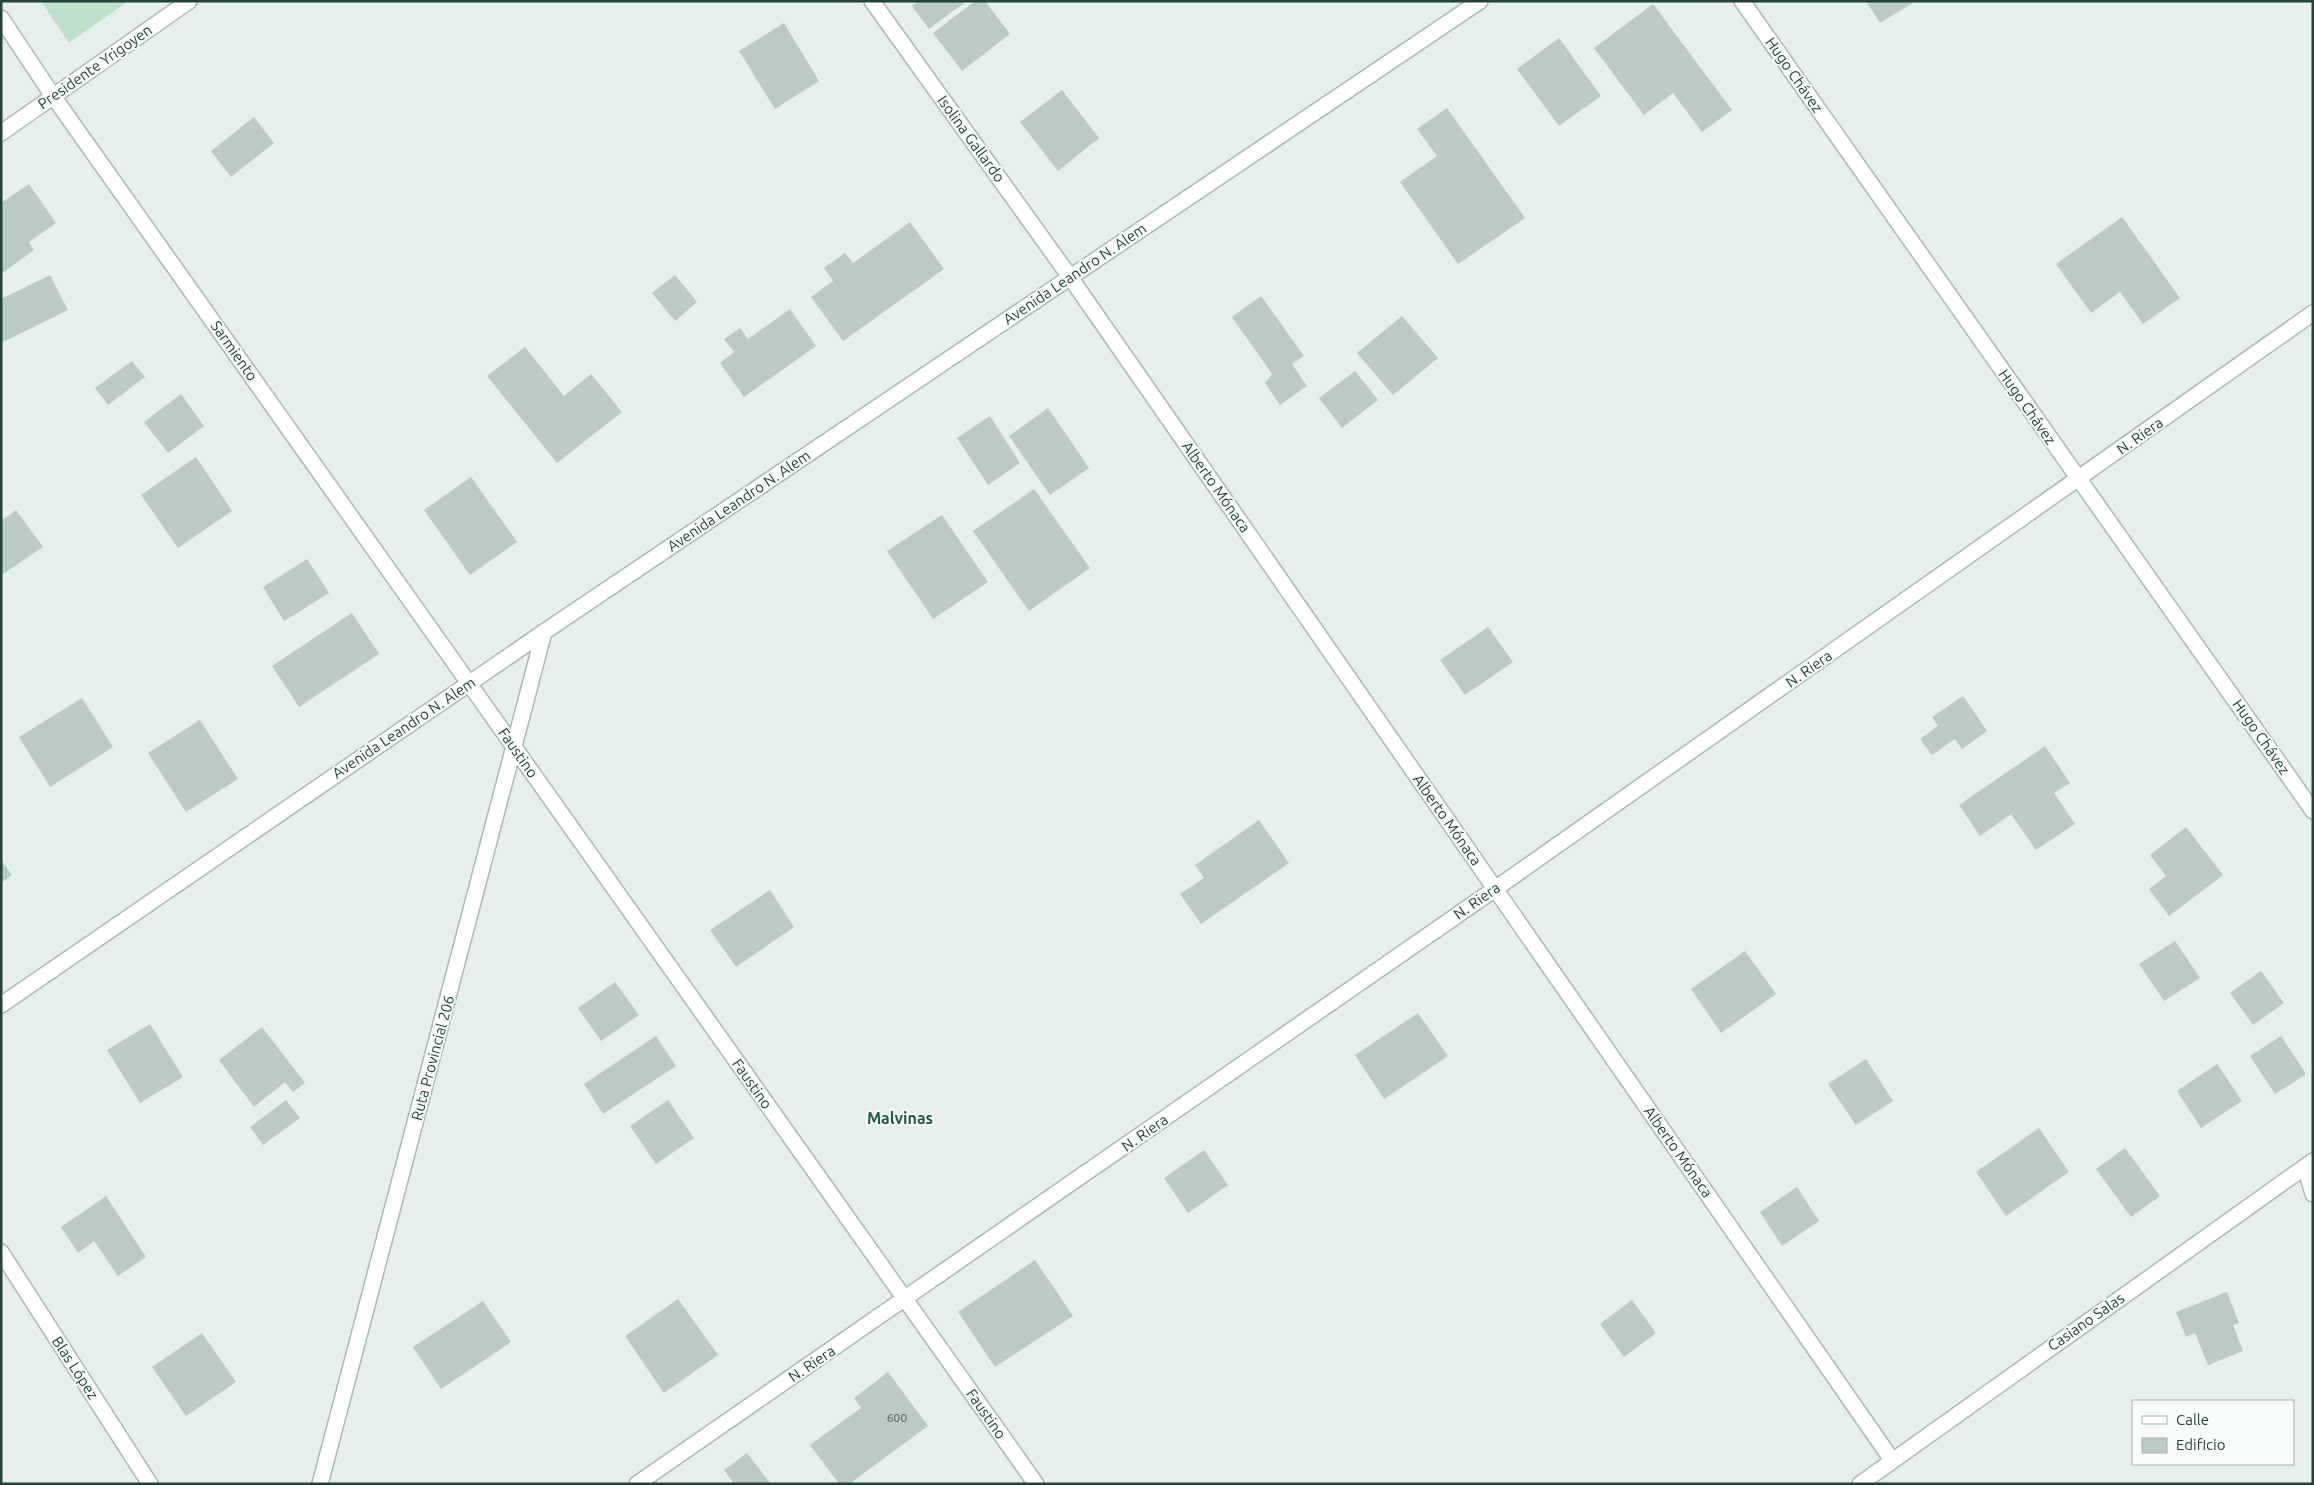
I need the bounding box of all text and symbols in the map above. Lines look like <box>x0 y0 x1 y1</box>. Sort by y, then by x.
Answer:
street label: Presidente Yrigoyen <box>34 21 155 112</box>
street label: Hugo Chávez <box>1762 34 1827 116</box>
street label: Isolina Gallardo <box>934 92 1009 185</box>
street label: Avenida Leandro N. Alem <box>1000 219 1149 328</box>
street label: Sarmiento <box>208 317 261 384</box>
street label: Hugo Chávez <box>1995 366 2060 448</box>
street label: N. Riera <box>2113 414 2166 458</box>
street label: Alberto Mónaca <box>1179 438 1254 536</box>
street label: Avenida Leandro N. Alem <box>664 446 813 555</box>
street label: N. Riera <box>1782 647 1835 691</box>
street label: Avenida Leandro N. Alem <box>329 673 478 782</box>
street label: Hugo Chávez <box>2229 696 2294 778</box>
street label: Faustino <box>495 724 542 781</box>
street label: Alberto Mónaca <box>1410 771 1485 869</box>
street label: N. Riera <box>1450 879 1503 923</box>
street label: Ruta Provincial 206 <box>408 993 457 1122</box>
street label: Faustino <box>729 1055 776 1112</box>
street label: Alberto Mónaca <box>1641 1103 1716 1201</box>
district label: Malvinas <box>867 1109 933 1127</box>
street label: N. Riera <box>1118 1111 1171 1155</box>
street label: Casiano Salas <box>2044 1289 2127 1354</box>
street label: Blas López <box>49 1333 102 1402</box>
street label: N. Riera <box>785 1342 838 1385</box>
street label: Faustino <box>963 1385 1010 1442</box>
legend <box>2132 1400 2294 1465</box>
house number: 600 <box>887 1411 907 1424</box>
text: Calle <box>2176 1411 2209 1428</box>
text: Edificio <box>2176 1436 2225 1453</box>

